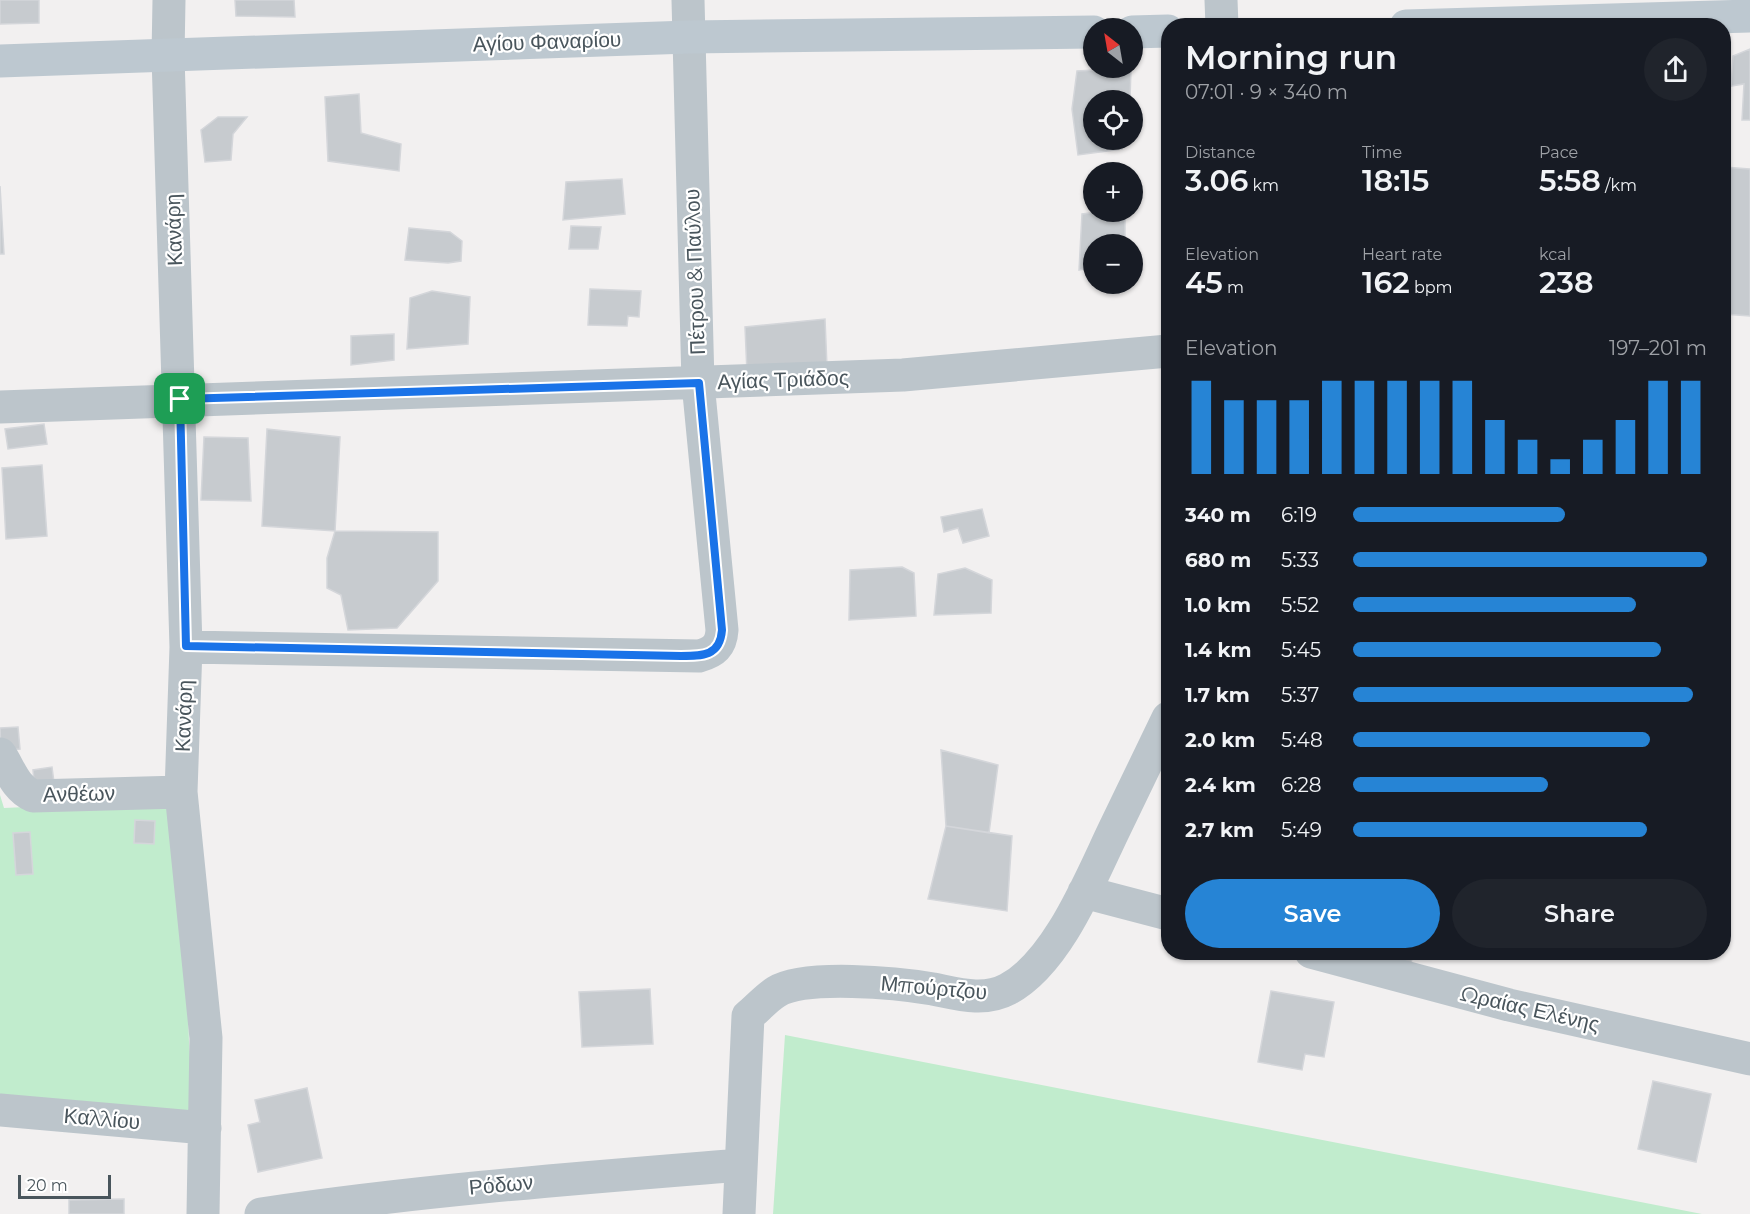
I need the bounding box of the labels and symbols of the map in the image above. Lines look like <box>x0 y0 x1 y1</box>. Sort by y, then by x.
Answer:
north arrow <box>1083 18 1143 78</box>
street label: Αγίου Φαναρίου <box>472 26 622 57</box>
street label: Πέτρου & Παύλου <box>679 188 710 356</box>
street label: Κανάρη <box>160 194 187 267</box>
street label: Αγίας Τριάδος <box>717 365 849 394</box>
pin <box>154 373 205 424</box>
street label: Κανάρη <box>170 679 197 752</box>
street label: Ανθέων <box>43 780 115 807</box>
street label: Μπούρτζου <box>880 970 988 1005</box>
street label: Ωραίας Ελένης <box>1458 980 1602 1037</box>
street label: Καλλίου <box>63 1103 141 1134</box>
street label: Ρόδων <box>468 1169 534 1200</box>
scale bar <box>18 1172 111 1200</box>

